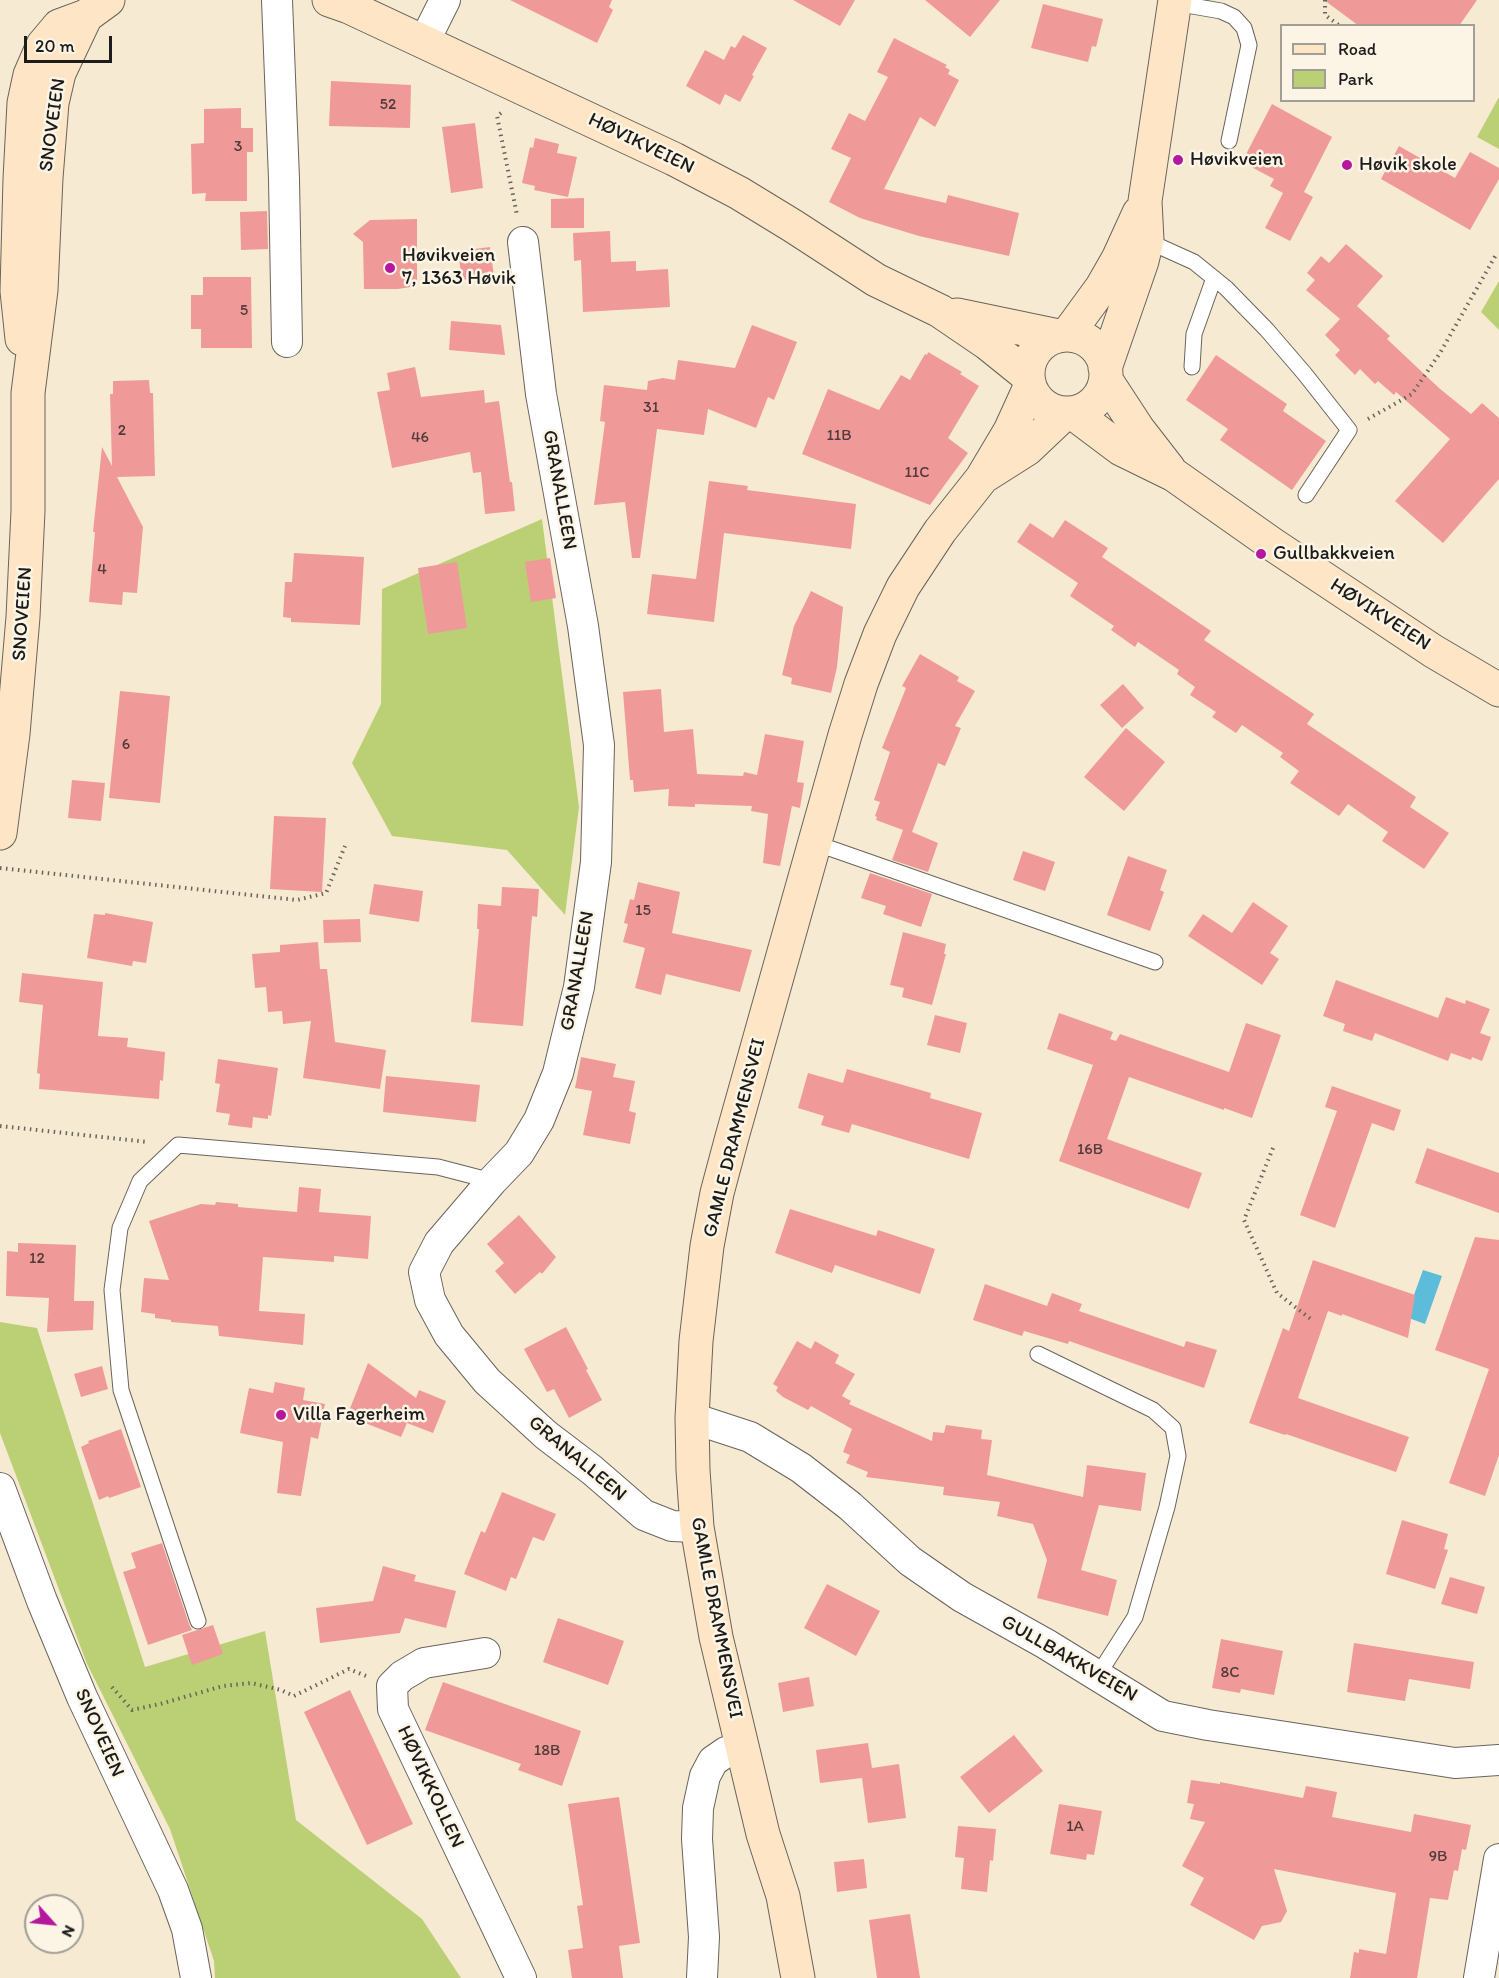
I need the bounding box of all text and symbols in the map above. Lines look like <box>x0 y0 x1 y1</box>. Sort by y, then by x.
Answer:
scale bar <box>27 24 116 62</box>
legend <box>1280 24 1475 102</box>
text: 20 m <box>35 35 75 57</box>
text: Road <box>1338 38 1377 60</box>
text: Park <box>1338 68 1373 90</box>
street label: SNOVEIEN <box>35 77 71 173</box>
house number: 52 <box>380 95 396 115</box>
street label: HØVIKVEIEN <box>584 108 698 180</box>
house number: 3 <box>234 137 242 157</box>
place label: Høvikveien <box>1190 148 1283 172</box>
marker: Høvikveien <box>1171 153 1185 167</box>
place label: Høvik skole <box>1359 153 1457 177</box>
marker: Høvik skole <box>1340 158 1354 172</box>
place label: Høvikveien 7, 1363 Høvik <box>402 244 516 291</box>
marker: Høvikveien 7, 1363 Høvik <box>383 261 397 275</box>
house number: 5 <box>240 301 248 321</box>
house number: 31 <box>643 398 659 418</box>
house number: 2 <box>118 421 126 441</box>
house number: 11B <box>826 426 852 446</box>
house number: 46 <box>411 428 429 448</box>
street label: GRANALLEEN <box>537 428 581 552</box>
house number: 11C <box>904 463 930 483</box>
place label: Gullbakkveien <box>1273 542 1395 566</box>
marker: Gullbakkveien <box>1254 547 1268 561</box>
house number: 4 <box>97 560 107 580</box>
street label: SNOVEIEN <box>8 566 38 662</box>
street label: HØVIKVEIEN <box>1325 574 1435 656</box>
house number: 6 <box>122 735 130 755</box>
house number: 15 <box>635 901 651 921</box>
street label: GRANALLEEN <box>556 909 600 1033</box>
street label: GAMLE DRAMMENSVEI <box>699 1036 771 1240</box>
house number: 16B <box>1077 1140 1103 1160</box>
house number: 12 <box>29 1249 45 1269</box>
place label: Villa Fagerheim <box>293 1403 425 1427</box>
marker: Villa Fagerheim <box>274 1408 288 1422</box>
street label: GRANALLEEN <box>523 1411 631 1507</box>
street label: GAMLE DRAMMENSVEI <box>685 1515 747 1721</box>
street label: GULLBAKKVEIEN <box>997 1610 1141 1708</box>
house number: 8C <box>1220 1663 1240 1683</box>
street label: SNOVEIEN <box>69 1685 129 1781</box>
street label: HØVIKKOLLEN <box>391 1722 469 1852</box>
house number: 18B <box>534 1741 560 1761</box>
house number: 1A <box>1066 1817 1084 1837</box>
house number: 9B <box>1429 1847 1447 1867</box>
north arrow <box>24 1894 84 1954</box>
text: N <box>58 1922 80 1941</box>

